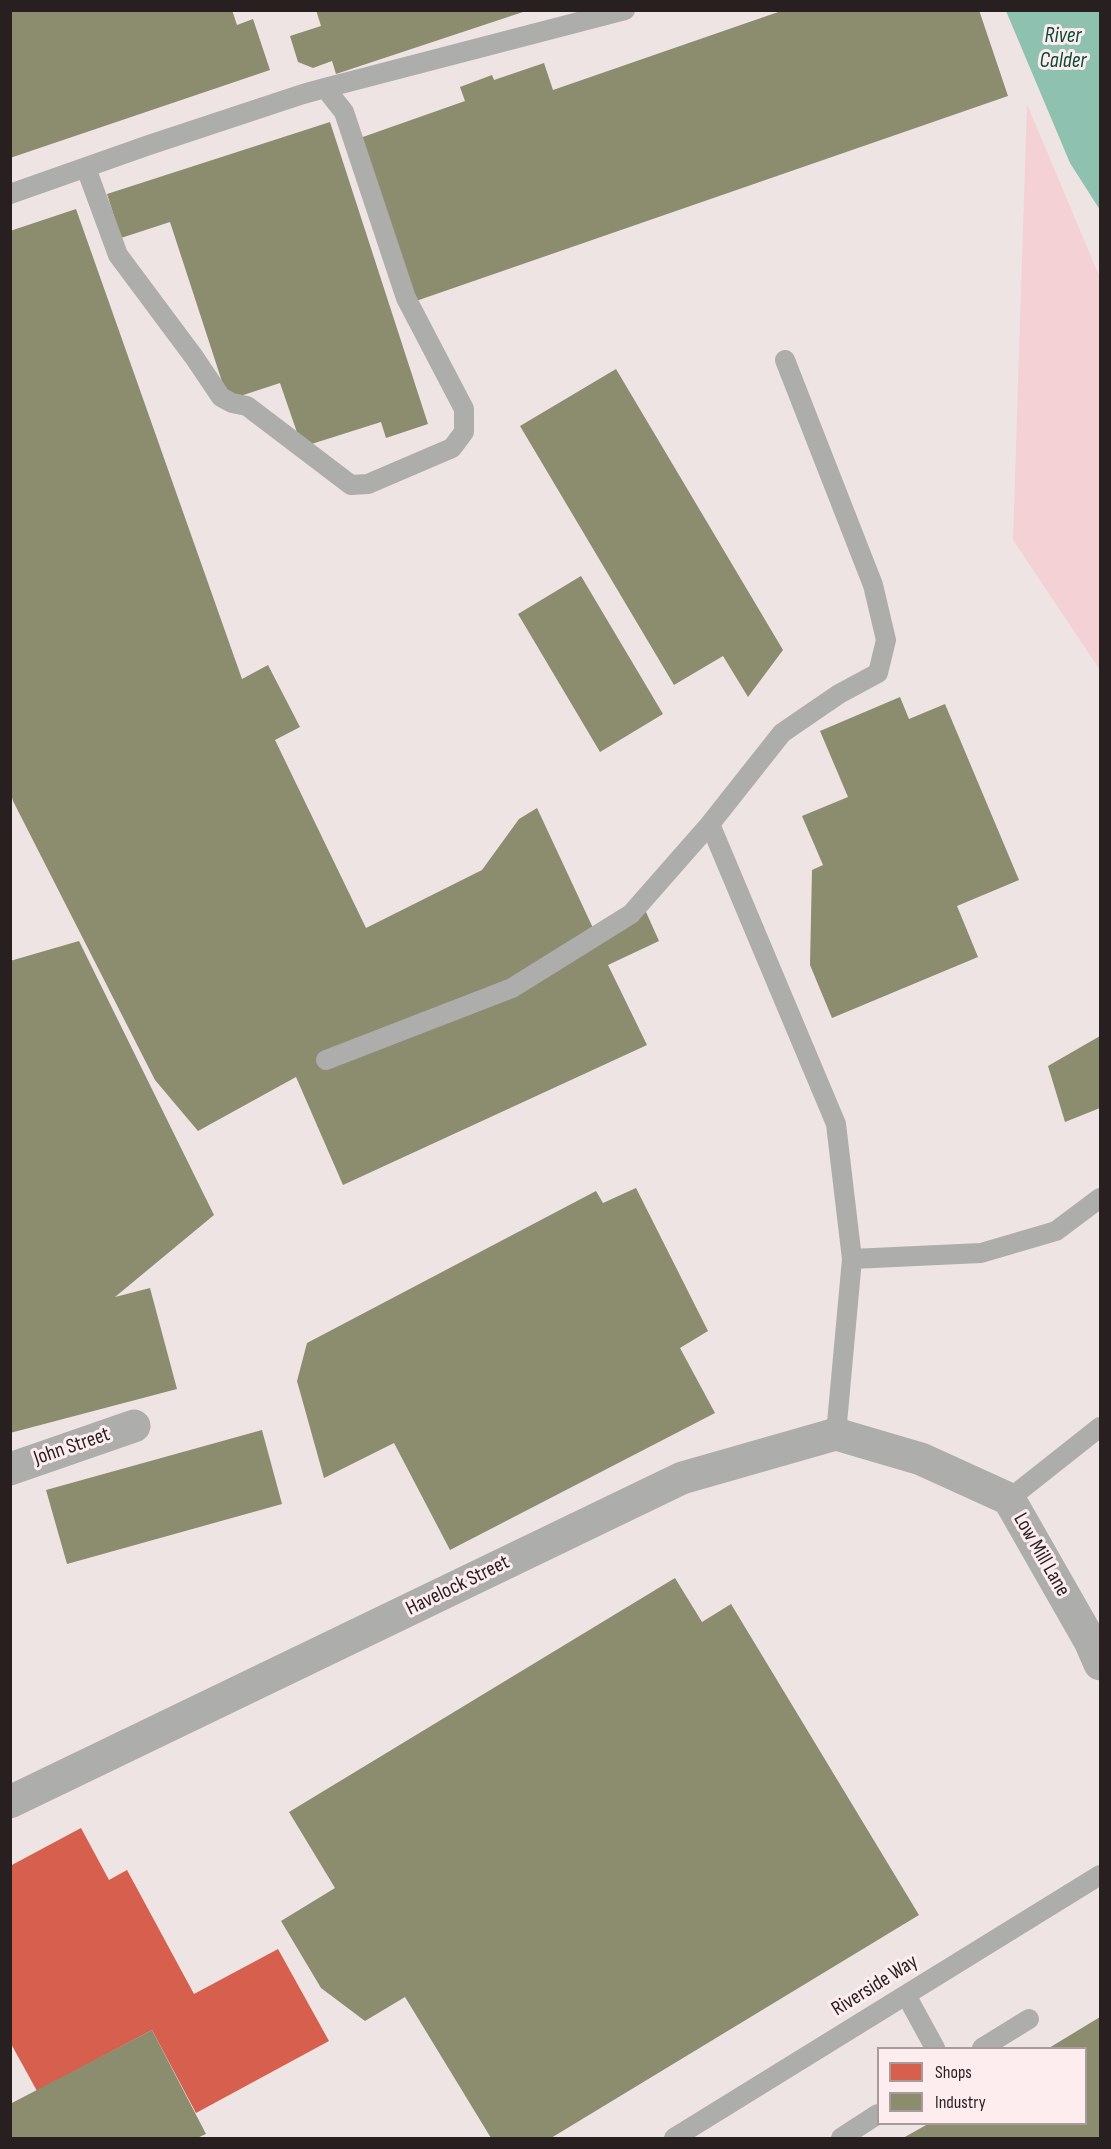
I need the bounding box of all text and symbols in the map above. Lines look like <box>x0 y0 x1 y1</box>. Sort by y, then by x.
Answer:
water label: River Calder <box>1040 23 1086 74</box>
street label: John Street <box>31 1422 113 1472</box>
street label: Low Mill Lane <box>1007 1509 1075 1601</box>
street label: Havelock Street <box>402 1550 514 1622</box>
street label: Riverside Way <box>827 1950 923 2022</box>
legend <box>877 2047 1087 2125</box>
text: Shops <box>935 2062 972 2083</box>
text: Industry <box>935 2092 986 2113</box>

